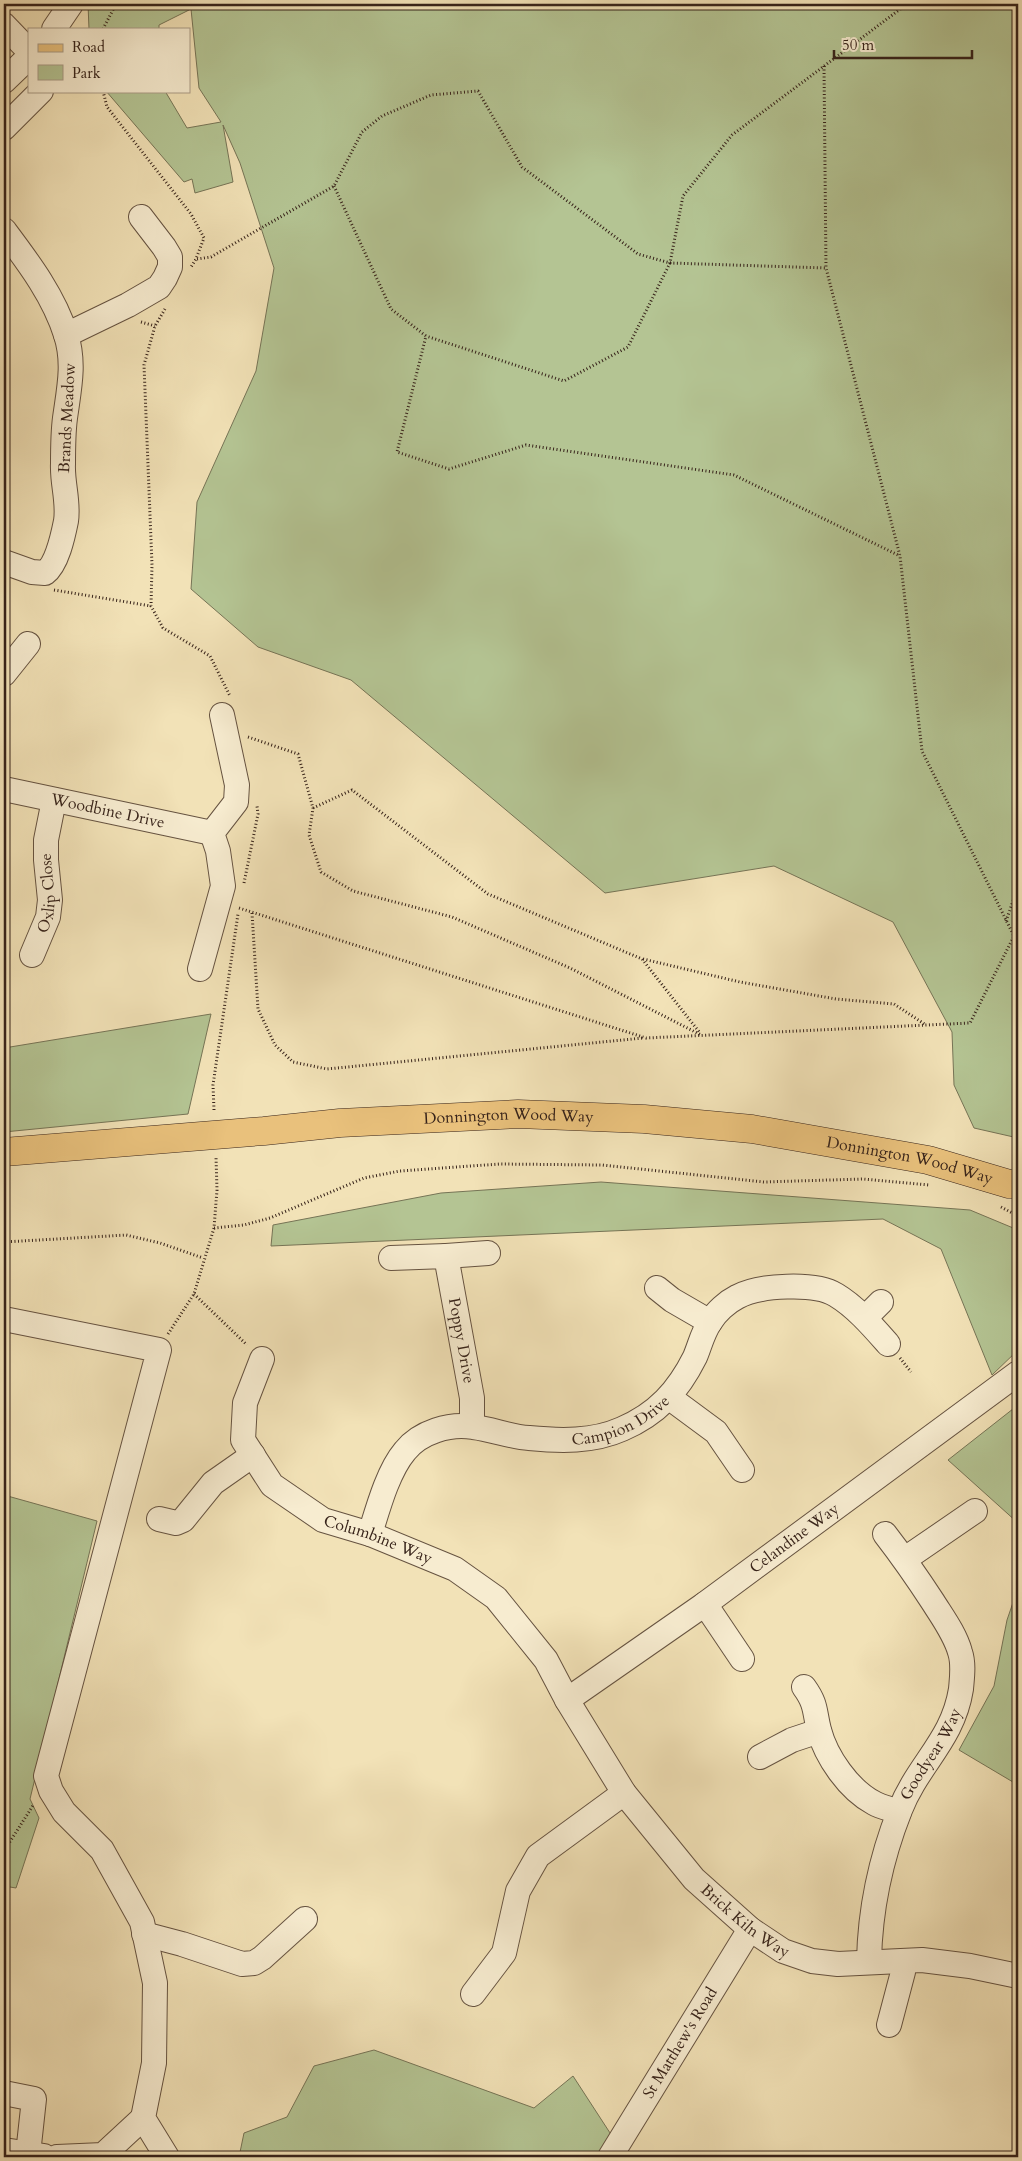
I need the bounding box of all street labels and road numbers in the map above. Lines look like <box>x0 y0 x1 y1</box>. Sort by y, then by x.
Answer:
street label: Brands Meadow <box>53 362 81 474</box>
street label: Woodbine Drive <box>48 788 167 834</box>
street label: Oxlip Close <box>31 853 61 937</box>
street label: Donnington Wood Way <box>423 1103 595 1130</box>
street label: Donnington Wood Way <box>825 1131 996 1190</box>
street label: Poppy Drive <box>443 1296 480 1385</box>
street label: Campion Drive <box>571 1391 675 1451</box>
street label: Celandine Way <box>745 1497 844 1579</box>
street label: Columbine Way <box>321 1510 436 1570</box>
street label: Goodyear Way <box>895 1705 967 1804</box>
street label: Brick Kiln Way <box>696 1879 793 1963</box>
street label: St Matthew's Road <box>638 1983 723 2103</box>

